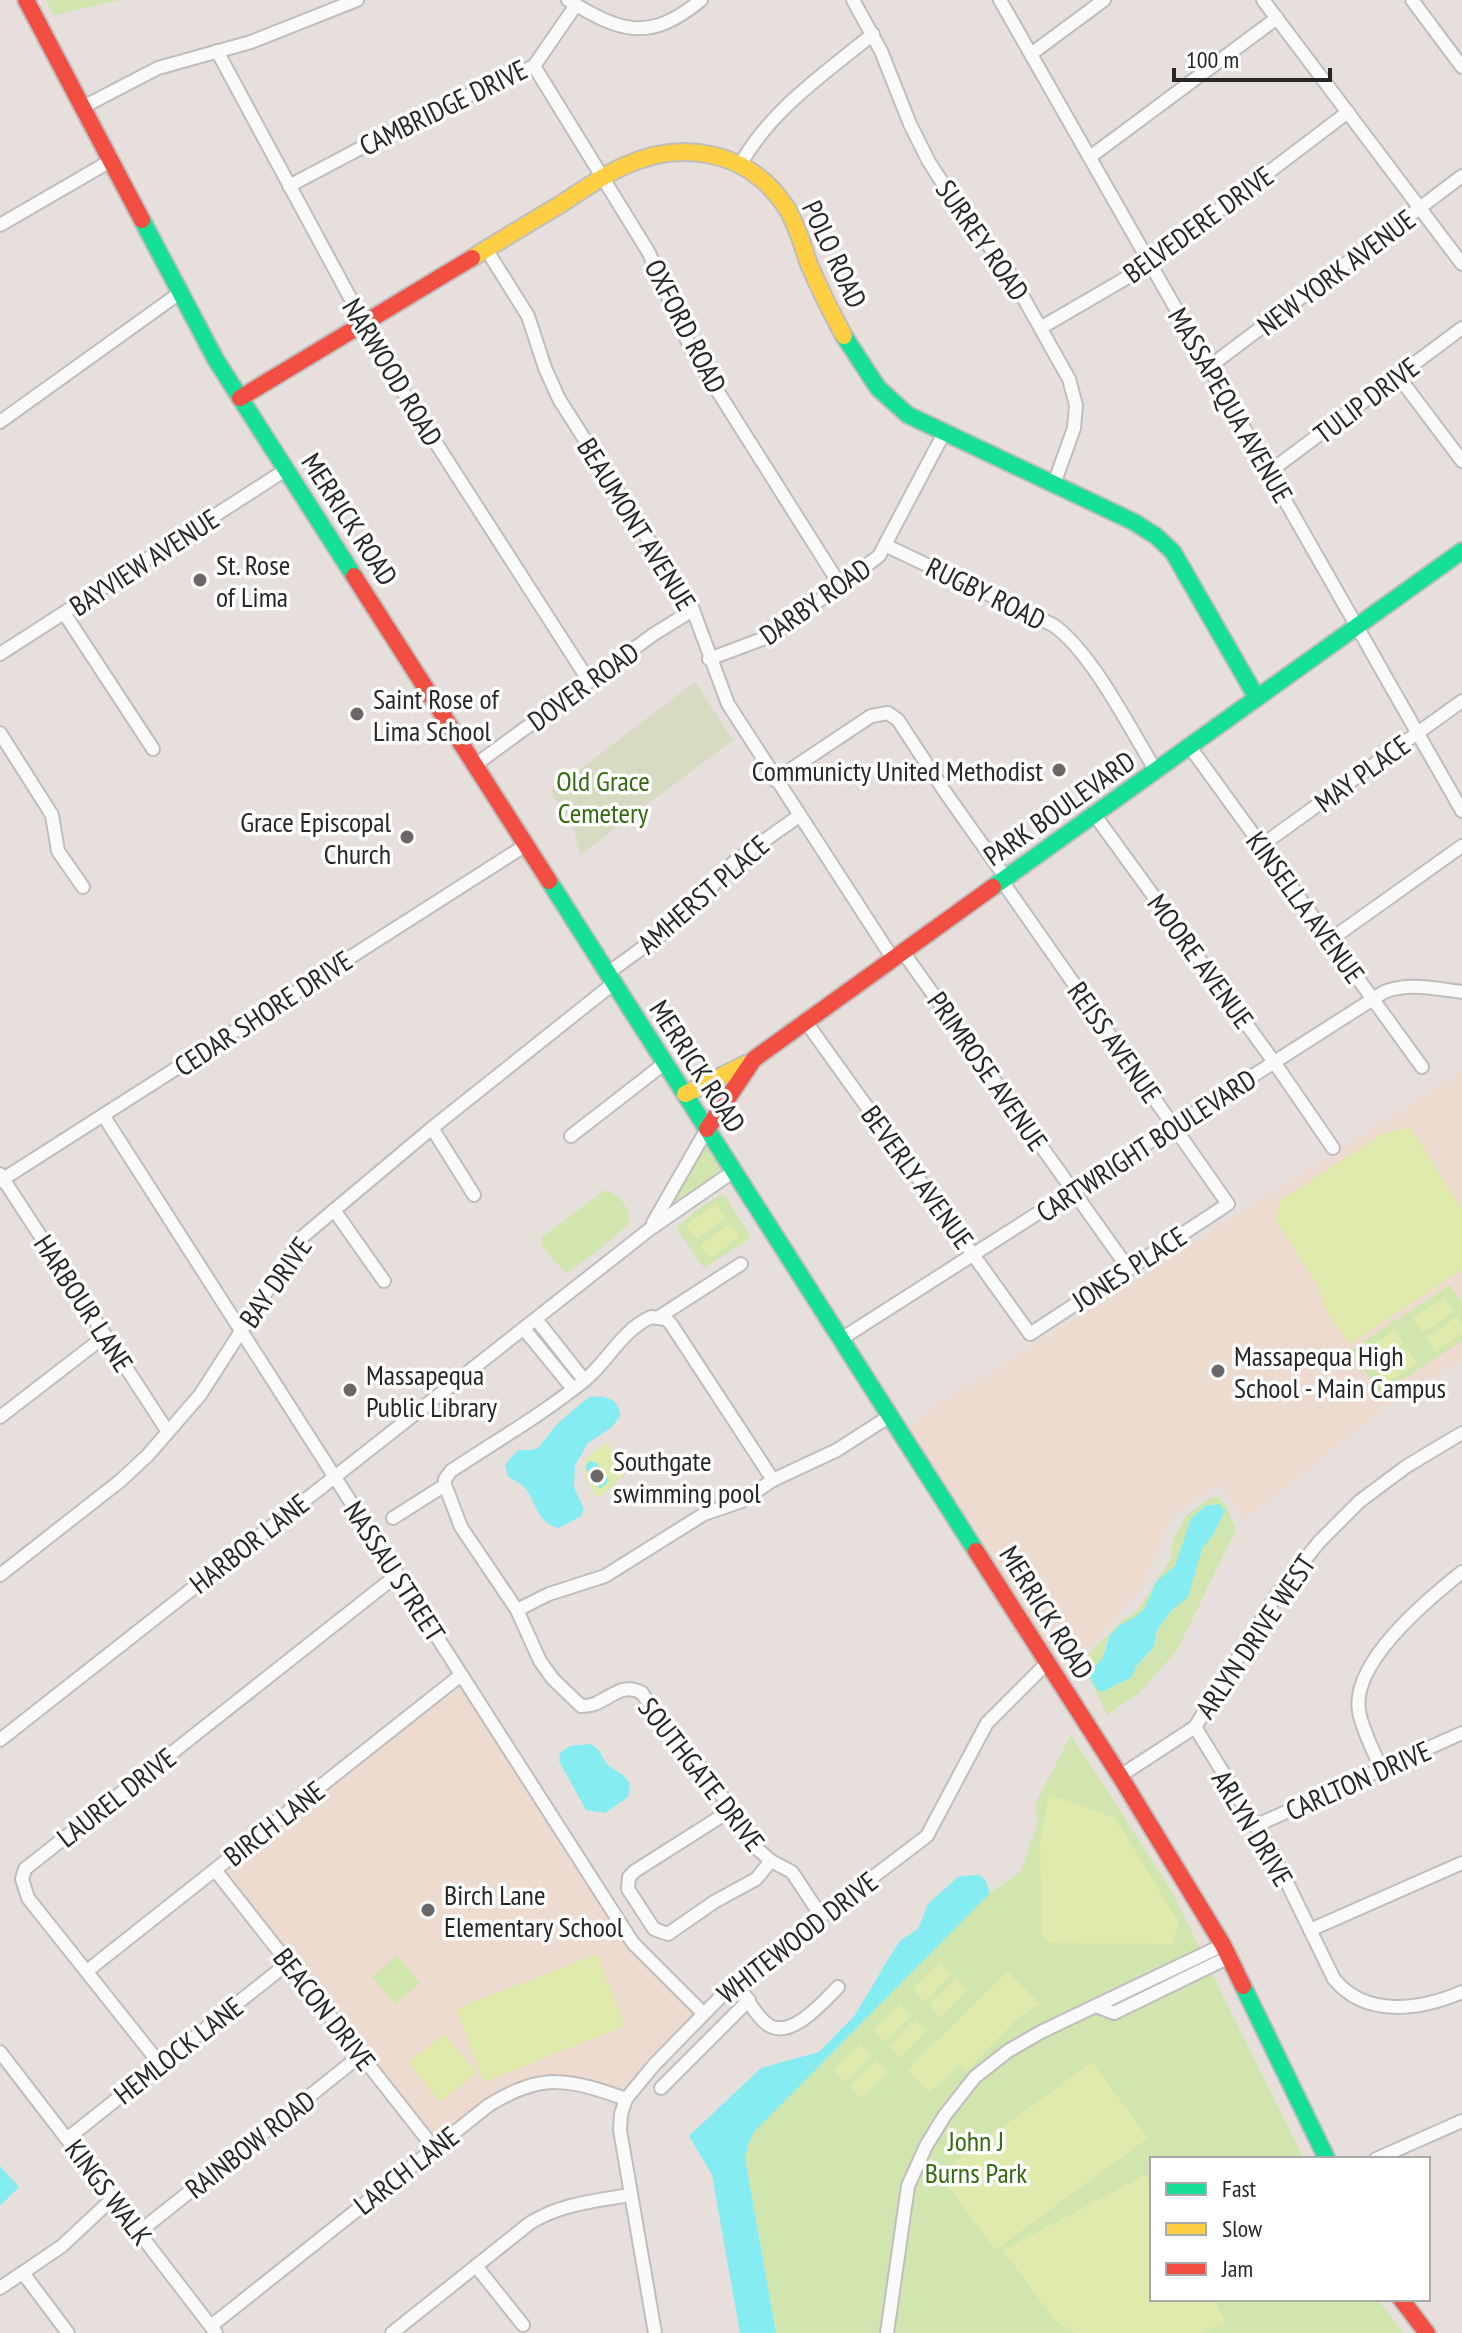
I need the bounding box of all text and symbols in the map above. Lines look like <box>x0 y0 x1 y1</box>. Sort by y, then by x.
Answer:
scale bar <box>1174 32 1330 82</box>
text: 100 m <box>1186 44 1239 75</box>
street label: CAMBRIDGE DRIVE <box>353 50 533 164</box>
street label: BELVEDERE DRIVE <box>1115 157 1281 291</box>
street label: SURREY ROAD <box>928 172 1038 308</box>
street label: POLO ROAD <box>794 194 876 314</box>
street label: NEW YORK AVENUE <box>1250 201 1422 343</box>
street label: OXFORD ROAD <box>637 253 735 399</box>
street label: NARWOOD ROAD <box>334 291 452 453</box>
street label: MASSAPEQUA AVENUE <box>1160 301 1302 509</box>
street label: TULIP DRIVE <box>1306 348 1426 452</box>
street label: BEAUMONT AVENUE <box>569 431 705 617</box>
street label: MERRICK ROAD <box>293 446 407 592</box>
street label: BAYVIEW AVENUE <box>62 500 226 624</box>
place label: St. Rose of Lima <box>216 546 290 615</box>
street label: RUGBY ROAD <box>920 548 1052 638</box>
street label: DARBY ROAD <box>752 549 878 653</box>
marker: St. Rose of Lima <box>191 571 209 589</box>
street label: DOVER ROAD <box>520 633 646 739</box>
place label: Saint Rose of Lima School <box>373 680 500 749</box>
marker: Saint Rose of Lima School <box>348 705 366 723</box>
street label: MAY PLACE <box>1307 726 1417 820</box>
street label: PARK BOULEVARD <box>976 742 1142 874</box>
place label: Communicty United Methodist <box>752 752 1043 789</box>
marker: Communicty United Methodist <box>1050 761 1068 779</box>
park label: Old Grace Cemetery <box>556 762 650 831</box>
place label: Grace Episcopal Church <box>240 803 391 872</box>
street label: KINSELLA AVENUE <box>1238 824 1374 990</box>
street label: AMHERST PLACE <box>629 827 777 961</box>
marker: Grace Episcopal Church <box>398 828 416 846</box>
street label: MOORE AVENUE <box>1140 886 1262 1036</box>
street label: CEDAR SHORE DRIVE <box>167 942 359 1084</box>
street label: REISS AVENUE <box>1060 974 1170 1110</box>
street label: PRIMROSE AVENUE <box>919 984 1057 1158</box>
street label: MERRICK ROAD <box>641 993 755 1139</box>
street label: CARTWRIGHT BOULEVARD <box>1029 1060 1263 1230</box>
street label: BEVERLY AVENUE <box>853 1098 983 1256</box>
street label: JONES PLACE <box>1064 1217 1193 1319</box>
street label: HARBOUR LANE <box>26 1227 142 1379</box>
street label: BAY DRIVE <box>230 1229 320 1335</box>
place label: Massapequa High School - Main Campus <box>1234 1337 1446 1406</box>
place label: Massapequa Public Library <box>366 1356 498 1425</box>
marker: Massapequa High School - Main Campus <box>1209 1362 1227 1380</box>
marker: Massapequa Public Library <box>341 1381 359 1399</box>
place label: Southgate swimming pool <box>613 1442 761 1511</box>
marker: Southgate swimming pool <box>588 1467 606 1485</box>
street label: HARBOR LANE <box>182 1485 316 1601</box>
street label: NASSAU STREET <box>336 1494 454 1649</box>
street label: MERRICK ROAD <box>991 1538 1103 1686</box>
street label: ARLYN DRIVE WEST <box>1187 1546 1324 1725</box>
street label: SOUTHGATE DRIVE <box>630 1690 774 1858</box>
street label: CARLTON DRIVE <box>1280 1732 1436 1828</box>
street label: LAUREL DRIVE <box>49 1739 183 1855</box>
street label: ARLYN DRIVE <box>1204 1763 1302 1893</box>
street label: BIRCH LANE <box>216 1772 332 1874</box>
street label: WHITEWOOD DRIVE <box>709 1863 885 2011</box>
place label: Birch Lane Elementary School <box>444 1876 624 1945</box>
marker: Birch Lane Elementary School <box>419 1901 437 1919</box>
street label: BEACON DRIVE <box>265 1940 385 2078</box>
street label: HEMLOCK LANE <box>106 1988 250 2112</box>
street label: RAINBOW ROAD <box>177 2082 323 2206</box>
street label: LARCH LANE <box>346 2117 466 2223</box>
park label: John J Burns Park <box>925 2122 1027 2191</box>
street label: KINGS WALK <box>57 2132 161 2253</box>
legend <box>1150 2157 1430 2301</box>
text: Fast <box>1222 2173 1257 2204</box>
text: Slow <box>1222 2213 1263 2244</box>
text: Jam <box>1221 2253 1253 2284</box>

